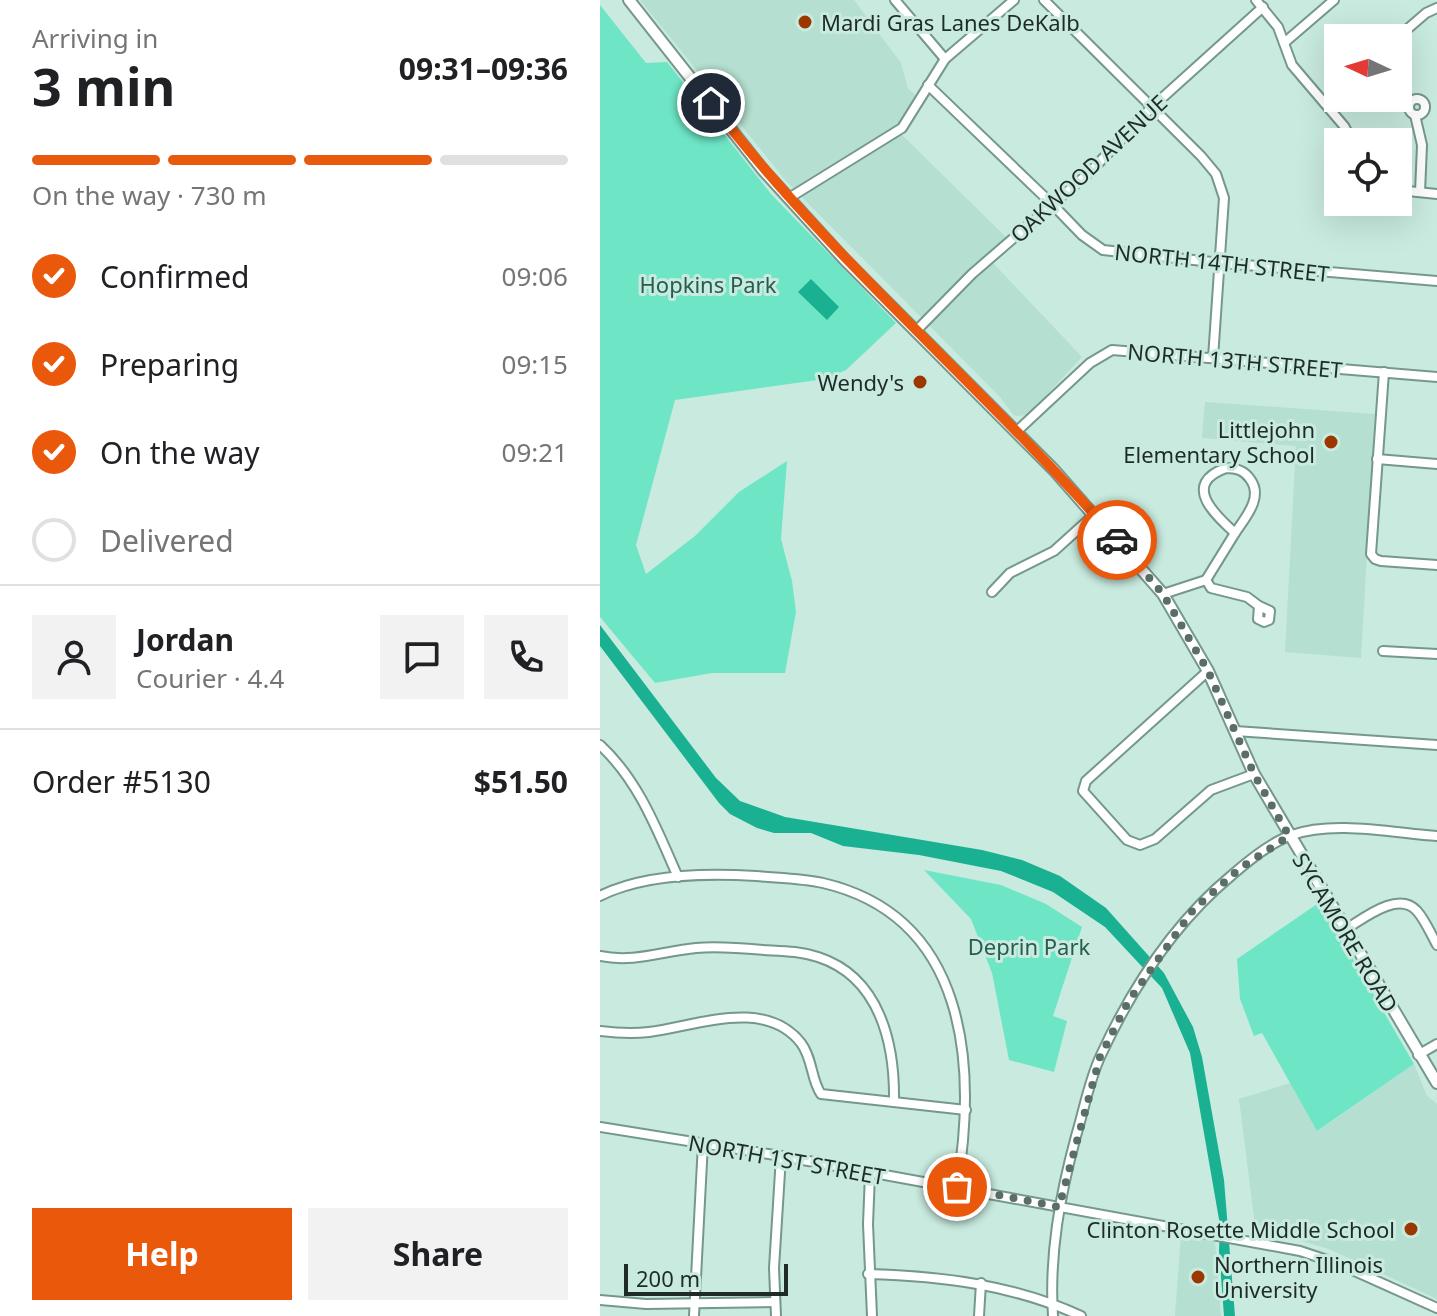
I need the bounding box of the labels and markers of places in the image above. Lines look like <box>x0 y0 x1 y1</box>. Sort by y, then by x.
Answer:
place label: Mardi Gras Lanes DeKalb <box>821 7 1080 37</box>
marker: Mardi Gras Lanes DeKalb <box>796 13 814 31</box>
pin <box>677 69 745 137</box>
place label: Wendy's <box>818 367 904 397</box>
marker: Wendy's <box>911 373 929 391</box>
place label: Littlejohn Elementary School <box>1123 414 1315 469</box>
marker: Littlejohn Elementary School <box>1322 433 1340 451</box>
pin <box>923 1153 991 1221</box>
place label: Clinton Rosette Middle School <box>1087 1214 1395 1244</box>
marker: Clinton Rosette Middle School <box>1402 1220 1420 1238</box>
place label: Northern Illinois University <box>1214 1249 1383 1304</box>
marker: Northern Illinois University <box>1189 1268 1207 1286</box>

